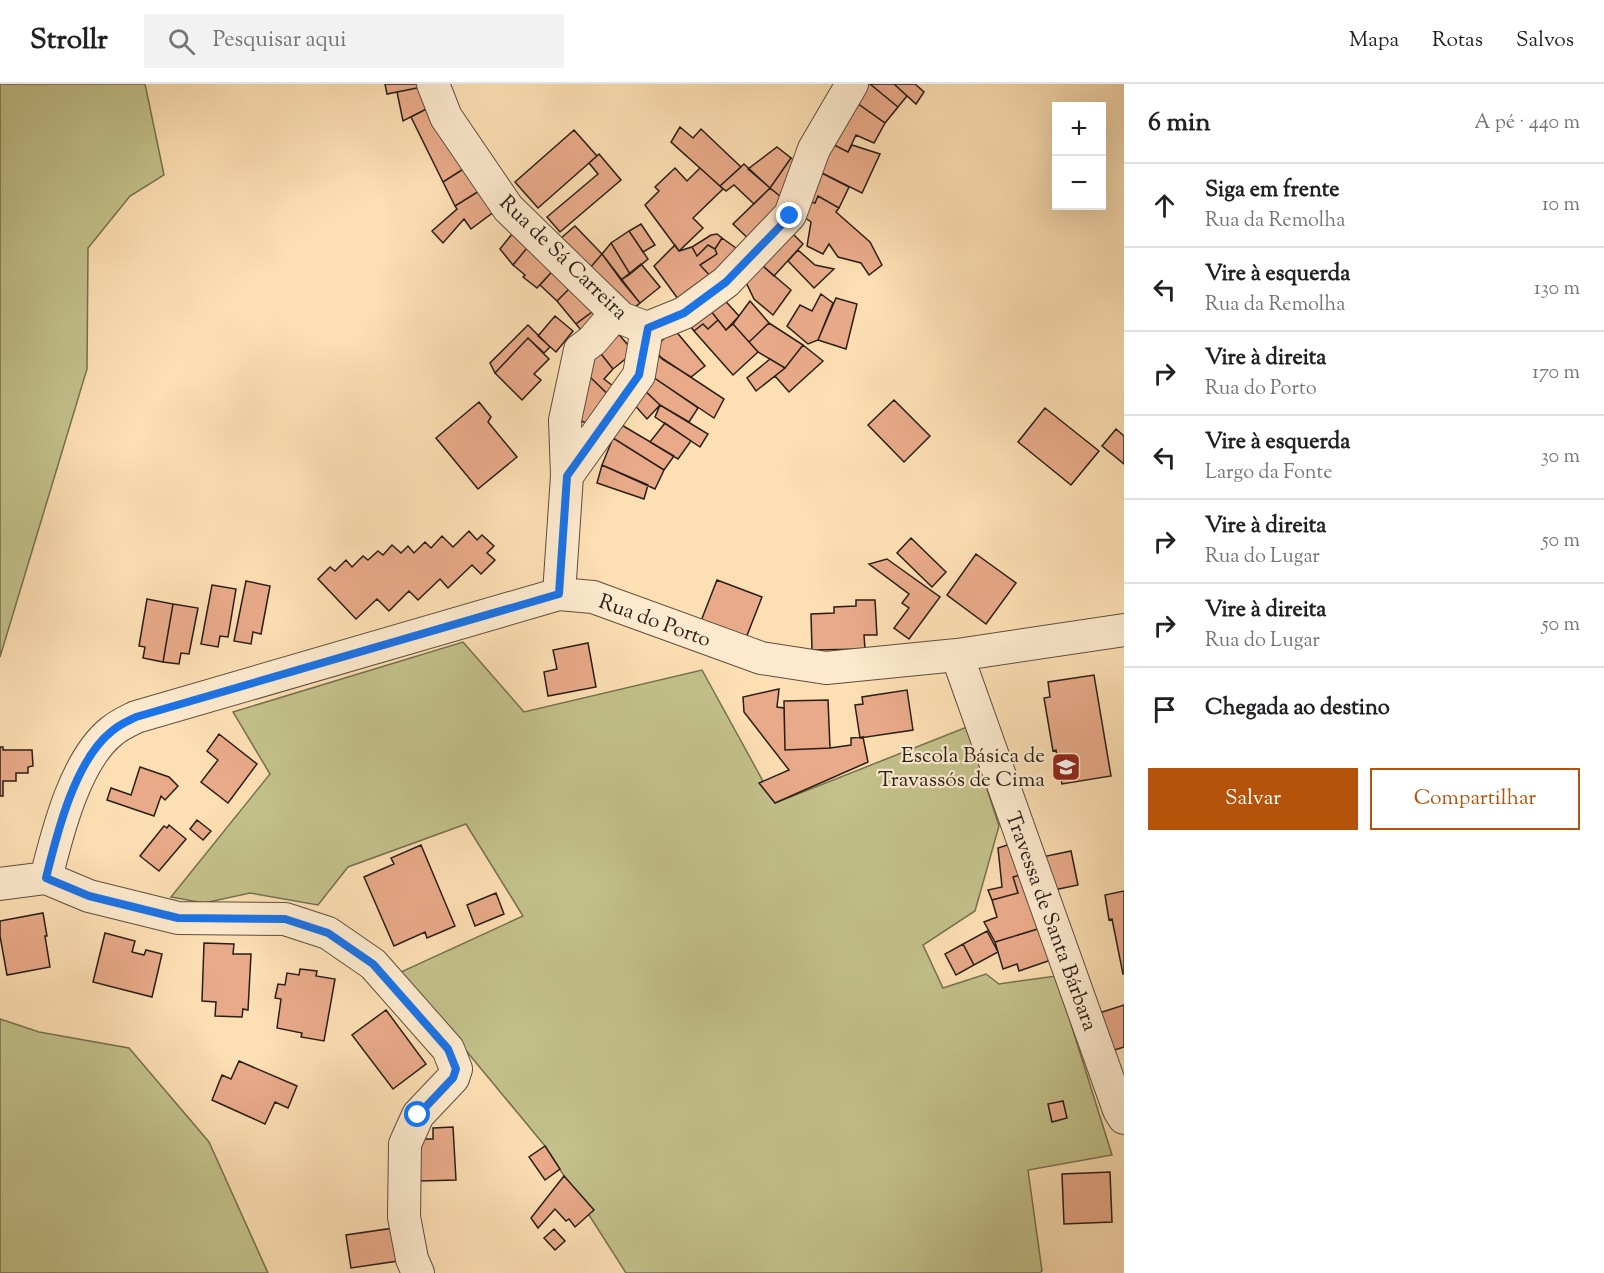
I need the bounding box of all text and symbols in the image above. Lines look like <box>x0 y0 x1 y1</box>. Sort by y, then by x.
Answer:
search box <box>144 14 564 68</box>
text: Strollr <box>30 21 108 61</box>
icon: search <box>165 25 198 58</box>
text: Pesquisar aqui <box>213 25 346 57</box>
text: Mapa <box>1349 26 1399 56</box>
text: Rotas <box>1432 26 1483 56</box>
text: Salvos <box>1516 26 1574 56</box>
map controls <box>1052 102 1106 210</box>
button: + <box>1052 102 1106 156</box>
text: 6 min <box>1148 105 1211 142</box>
text: A pé · 440 m <box>1474 109 1580 138</box>
button: − <box>1052 156 1106 210</box>
text: Siga em frente <box>1205 175 1340 207</box>
street label: Rua de Sá Carreira <box>492 189 634 328</box>
icon: ahead <box>1148 189 1181 222</box>
text: 10 m <box>1542 191 1580 220</box>
route end <box>776 202 802 228</box>
text: Rua da Remolha <box>1205 207 1345 236</box>
text: Vire à esquerda <box>1205 259 1350 291</box>
icon: left <box>1148 273 1181 306</box>
text: 130 m <box>1534 275 1580 304</box>
text: Rua da Remolha <box>1205 291 1345 320</box>
text: Vire à direita <box>1205 343 1327 375</box>
icon: right <box>1148 357 1181 390</box>
text: 170 m <box>1532 359 1580 388</box>
text: Rua do Porto <box>1205 375 1317 404</box>
text: Vire à esquerda <box>1205 427 1350 459</box>
icon: left <box>1148 441 1181 474</box>
text: 30 m <box>1541 443 1580 472</box>
text: Largo da Fonte <box>1205 459 1333 488</box>
text: Vire à direita <box>1205 511 1327 543</box>
icon: right <box>1148 525 1181 558</box>
text: 50 m <box>1542 527 1580 556</box>
text: Rua do Lugar <box>1205 543 1320 572</box>
street label: Rua do Porto <box>594 588 715 656</box>
text: Vire à direita <box>1205 595 1327 627</box>
icon: right <box>1148 609 1181 642</box>
text: 50 m <box>1542 611 1580 640</box>
text: Rua do Lugar <box>1205 627 1320 656</box>
icon: arrive <box>1148 693 1181 726</box>
text: Chegada ao destino <box>1205 693 1390 725</box>
place label: Escola Básica de Travassós de Cima <box>878 742 1045 796</box>
school or university icon: Escola Básica de Travassós de Cima <box>1050 751 1082 783</box>
button: Salvar <box>1148 768 1358 830</box>
button: Compartilhar <box>1370 768 1580 830</box>
street label: Travessa de Santa Bárbara <box>996 808 1104 1036</box>
route start <box>404 1101 430 1127</box>

